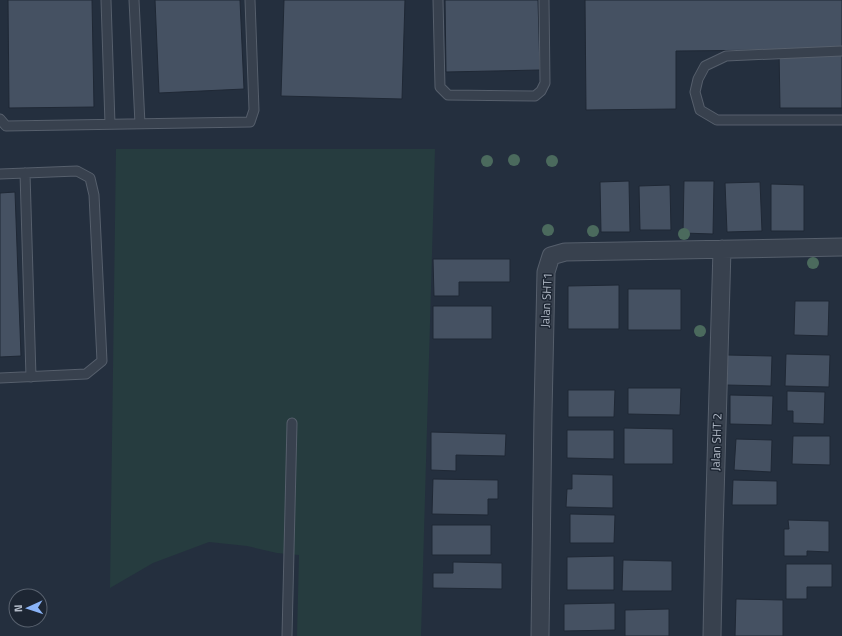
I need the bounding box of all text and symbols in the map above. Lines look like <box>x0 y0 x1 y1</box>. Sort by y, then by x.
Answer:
street label: Jalan SHT1 <box>535 272 557 328</box>
street label: Jalan SHT 2 <box>706 413 726 471</box>
north arrow <box>8 588 48 628</box>
text: N <box>10 604 26 613</box>

